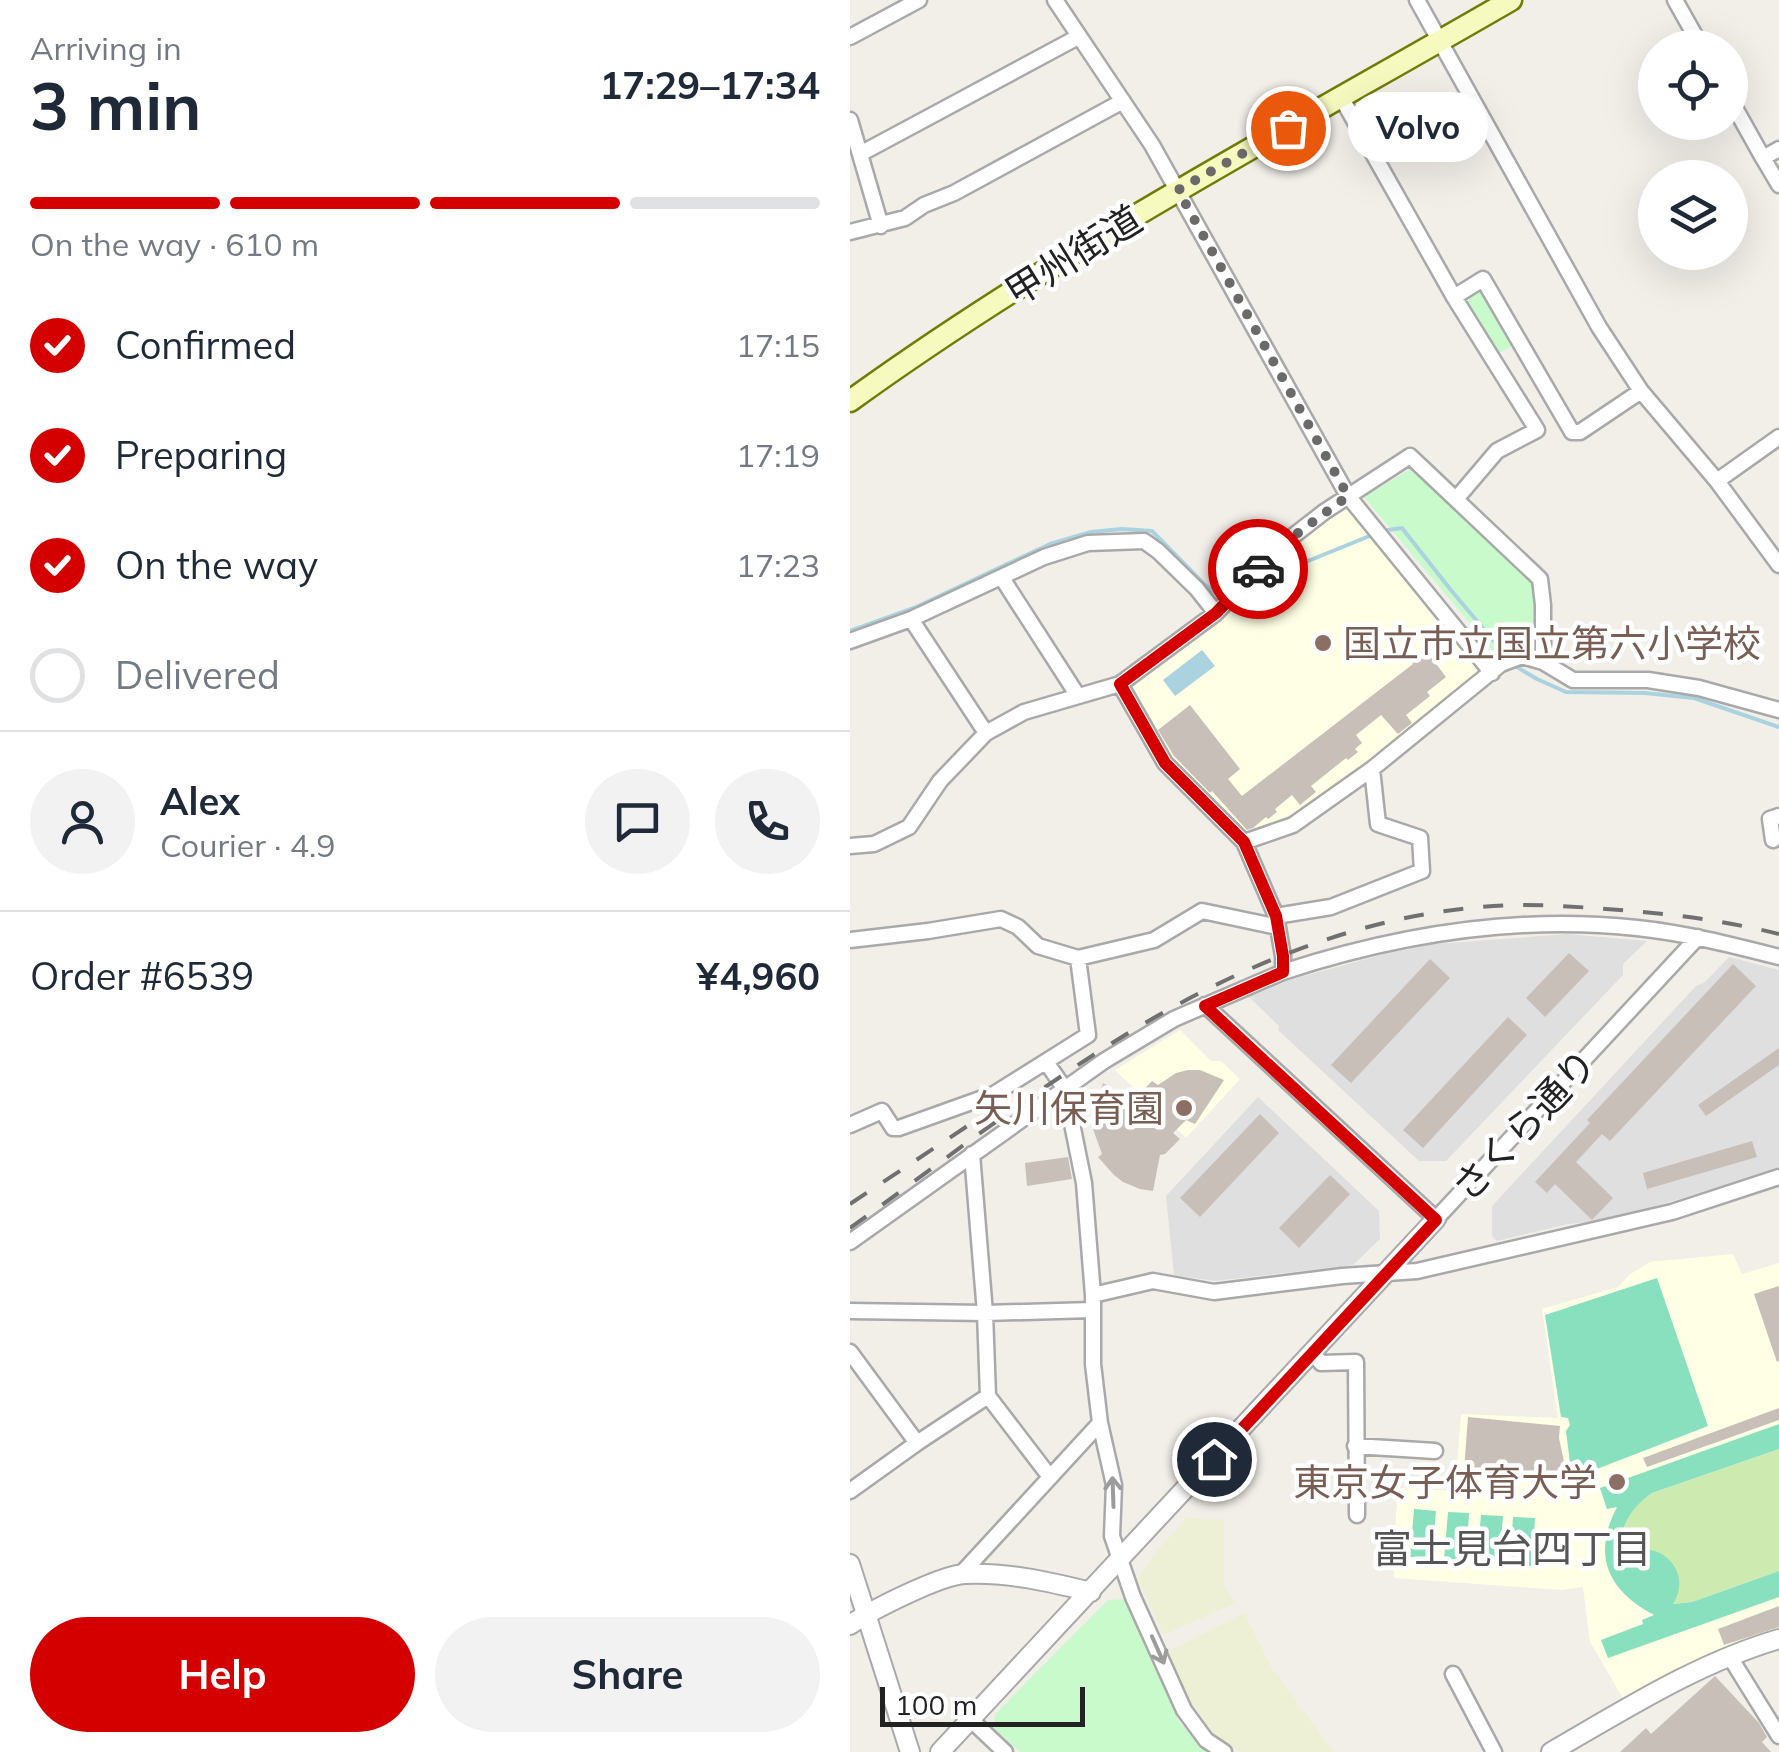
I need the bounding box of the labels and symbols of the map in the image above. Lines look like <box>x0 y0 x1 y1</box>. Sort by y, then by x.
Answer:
pin <box>1246 86 1331 171</box>
callout: Volvo <box>1348 93 1488 163</box>
street label: 甲州街道 <box>996 194 1150 316</box>
courier <box>1208 519 1308 619</box>
place label: 国立市立国立第六小学校 <box>1343 619 1761 667</box>
marker: 国立市立国立第六小学校 <box>1312 632 1334 654</box>
street label: さくら通り <box>1442 1039 1606 1211</box>
place label: 矢川保育園 <box>974 1084 1164 1132</box>
marker: 矢川保育園 <box>1173 1097 1195 1119</box>
pin <box>1172 1417 1257 1502</box>
place label: 東京女子体育大学 <box>1293 1458 1597 1506</box>
marker: 東京女子体育大学 <box>1606 1471 1628 1493</box>
one-way arrow <box>1103 1476 1122 1508</box>
district label: 富士見台四丁目 <box>1372 1523 1652 1573</box>
one-way arrow <box>1150 1634 1168 1665</box>
scale bar <box>880 1682 1085 1726</box>

